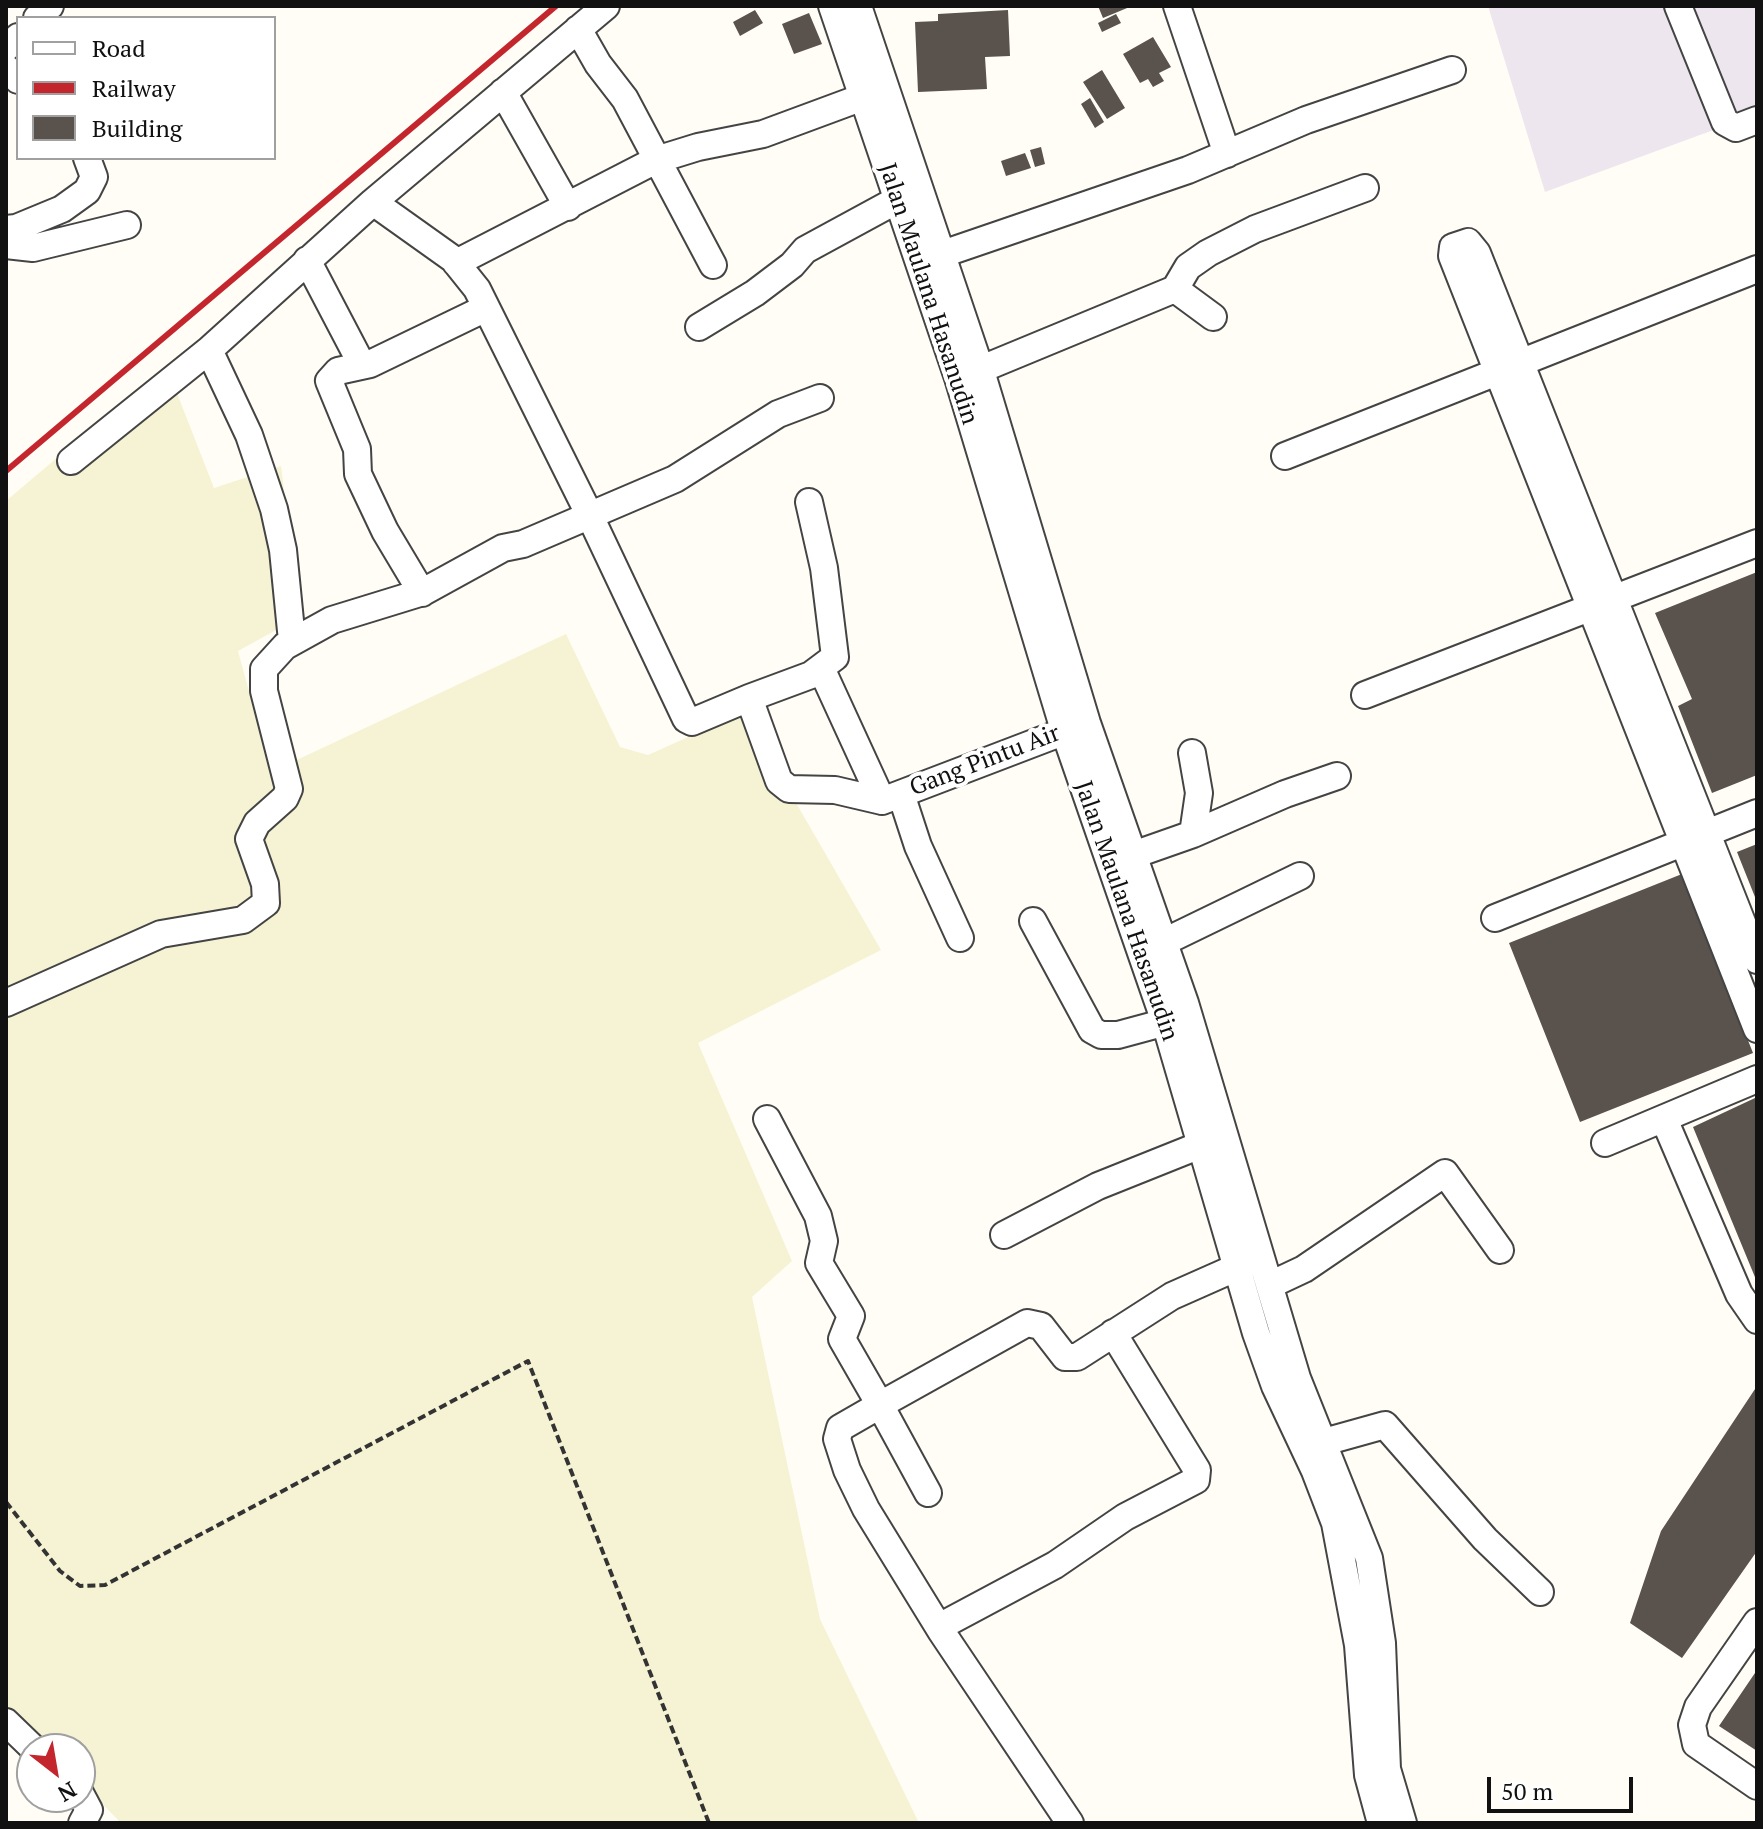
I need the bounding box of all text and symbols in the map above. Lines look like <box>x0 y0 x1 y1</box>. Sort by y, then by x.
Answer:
legend <box>16 16 276 160</box>
text: Road <box>92 32 146 64</box>
text: Railway <box>92 72 176 104</box>
text: Building <box>92 112 182 144</box>
street label: Jalan Maulana Hasanudin <box>872 160 984 428</box>
street label: Gang Pintu Air <box>906 719 1064 803</box>
street label: Jalan Maulana Hasanudin <box>1068 777 1184 1045</box>
north arrow <box>16 1733 96 1813</box>
scale bar <box>1491 1761 1637 1811</box>
text: 50 m <box>1501 1775 1553 1807</box>
text: N <box>53 1776 82 1809</box>

